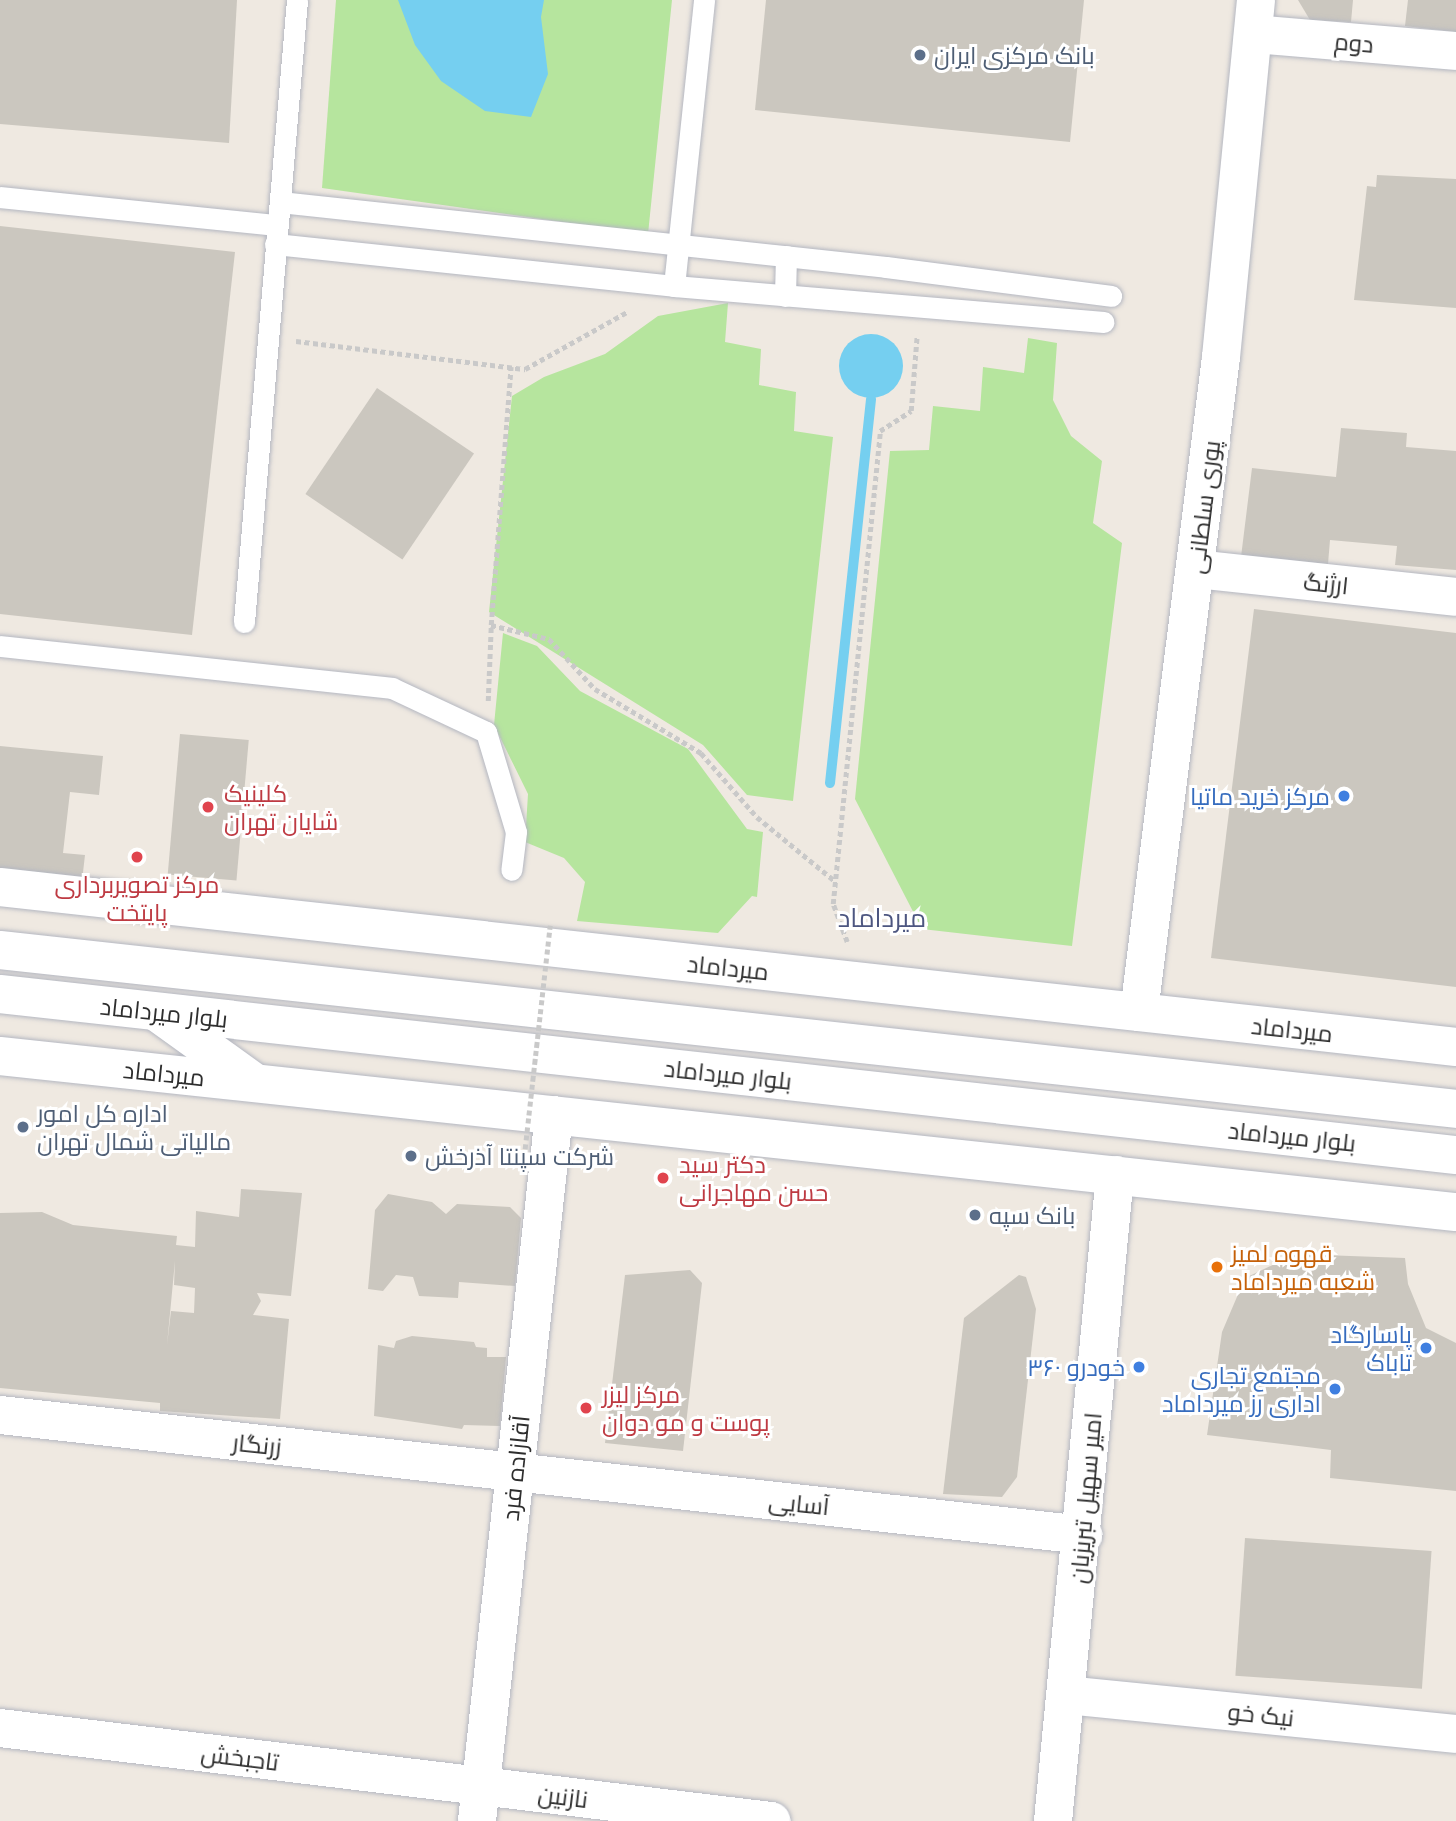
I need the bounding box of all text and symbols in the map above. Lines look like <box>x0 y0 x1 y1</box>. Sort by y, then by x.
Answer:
street label: دوم <box>1333 26 1375 58</box>
place label: بانک مرکزی ایران <box>934 41 1095 69</box>
marker: بانک مرکزی ایران <box>912 47 928 63</box>
street label: پوری سلطانی <box>1181 439 1225 575</box>
street label: ارژنگ <box>1302 566 1350 600</box>
place label: کلینیک شایان تهران <box>224 779 338 835</box>
place label: مرکز خرید ماتیا <box>1190 782 1330 810</box>
marker: مرکز خرید ماتیا <box>1336 788 1352 804</box>
marker: کلینیک شایان تهران <box>198 797 218 817</box>
marker: مرکز تصویربرداری پایتخت <box>127 847 147 867</box>
place label: مرکز تصویربرداری پایتخت <box>55 870 219 926</box>
district label: میرداماد <box>838 902 926 934</box>
street label: میرداماد <box>686 948 770 986</box>
street label: بلوار میرداماد <box>99 991 229 1033</box>
street label: میرداماد <box>1250 1010 1334 1048</box>
street label: بلوار میرداماد <box>663 1053 793 1095</box>
street label: میرداماد <box>122 1054 206 1092</box>
place label: اداره کل امور مالیاتی شمال تهران <box>37 1099 231 1155</box>
street label: بلوار میرداماد <box>1227 1115 1357 1157</box>
marker: اداره کل امور مالیاتی شمال تهران <box>15 1119 31 1135</box>
place label: شرکت سپنتا آذرخش <box>425 1142 614 1170</box>
marker: شرکت سپنتا آذرخش <box>403 1148 419 1164</box>
place label: دکتر سید حسن مهاجرانی <box>679 1150 828 1206</box>
marker: دکتر سید حسن مهاجرانی <box>653 1168 673 1188</box>
place label: بانک سپه <box>989 1201 1075 1229</box>
marker: بانک سپه <box>967 1207 983 1223</box>
place label: قهوه لمیز شعبه میرداماد <box>1231 1239 1375 1295</box>
marker: قهوه لمیز شعبه میرداماد <box>1209 1259 1225 1275</box>
place label: پاسارگاد تاباک <box>1330 1320 1412 1376</box>
marker: پاسارگاد تاباک <box>1418 1340 1434 1356</box>
place label: خودرو ۳۶۰ <box>1027 1353 1125 1381</box>
marker: خودرو ۳۶۰ <box>1131 1359 1147 1375</box>
place label: مجتمع تجاری اداری رز میرداماد <box>1162 1361 1321 1417</box>
place label: مرکز لیزر پوست و مو دوان <box>602 1380 770 1436</box>
marker: مجتمع تجاری اداری رز میرداماد <box>1327 1381 1343 1397</box>
marker: مرکز لیزر پوست و مو دوان <box>576 1398 596 1418</box>
street label: امیر سهیل تبریزیان <box>1063 1411 1107 1585</box>
street label: آقازاده فرد <box>495 1414 535 1522</box>
street label: زرنگار <box>231 1427 283 1461</box>
street label: آسایی <box>767 1485 831 1521</box>
street label: نیک خو <box>1226 1696 1296 1732</box>
street label: تاجبخش <box>199 1738 281 1776</box>
street label: نازنین <box>536 1779 590 1813</box>

